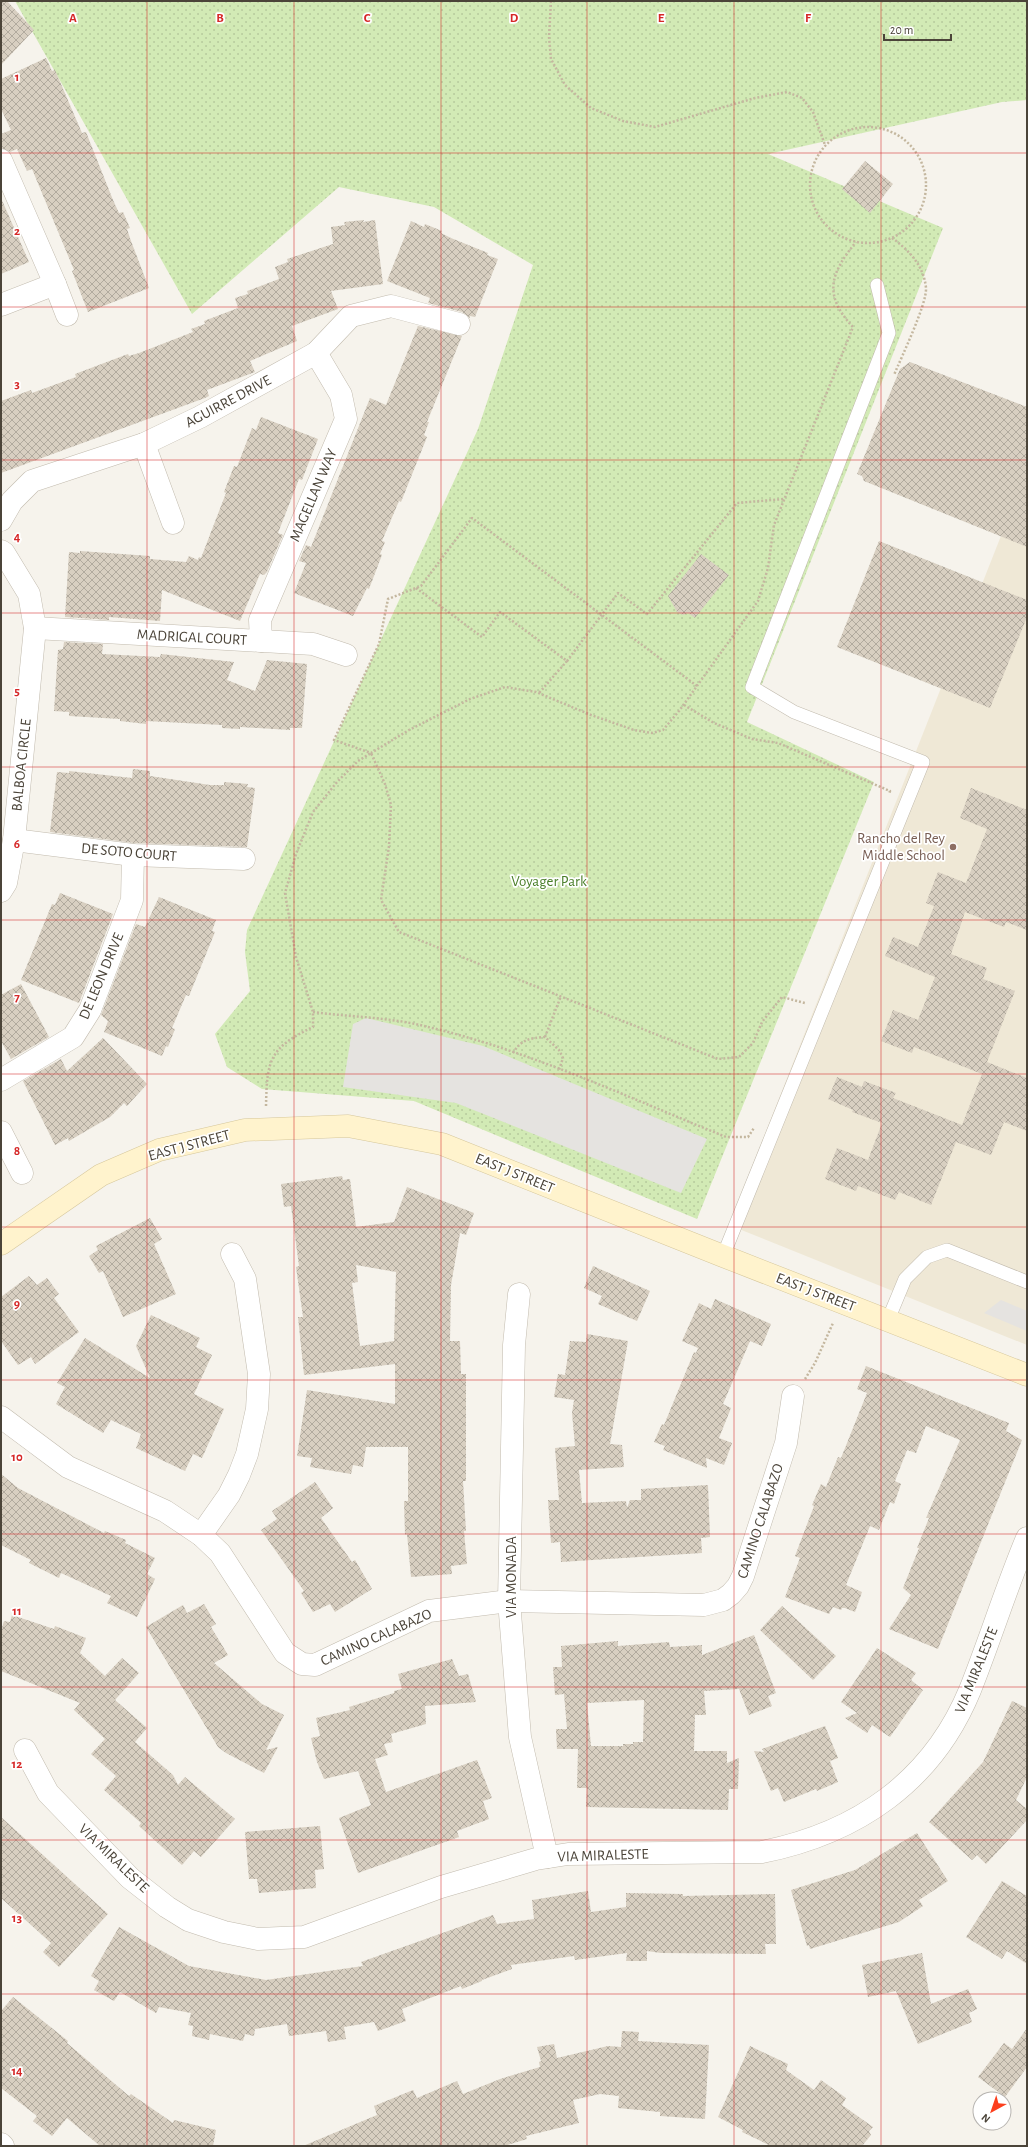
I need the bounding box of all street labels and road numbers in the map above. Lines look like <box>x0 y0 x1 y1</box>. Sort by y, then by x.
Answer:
street label: AGUIRRE DRIVE <box>183 373 274 430</box>
street label: MAGELLAN WAY <box>287 446 340 544</box>
street label: MADRIGAL COURT <box>136 627 248 648</box>
street label: BALBOA CIRCLE <box>9 718 34 812</box>
street label: DE SOTO COURT <box>80 841 178 864</box>
street label: DE LEON DRIVE <box>77 931 126 1022</box>
street label: EAST J STREET <box>147 1127 232 1164</box>
street label: EAST J STREET <box>473 1151 557 1196</box>
street label: EAST J STREET <box>774 1270 858 1315</box>
street label: CAMINO CALABAZO <box>735 1462 786 1580</box>
street label: VIA MONADA <box>504 1536 519 1618</box>
street label: CAMINO CALABAZO <box>318 1606 434 1669</box>
street label: VIA MIRALESTE <box>952 1625 1001 1715</box>
street label: VIA MIRALESTE <box>76 1821 152 1895</box>
street label: VIA MIRALESTE <box>557 1846 649 1865</box>

